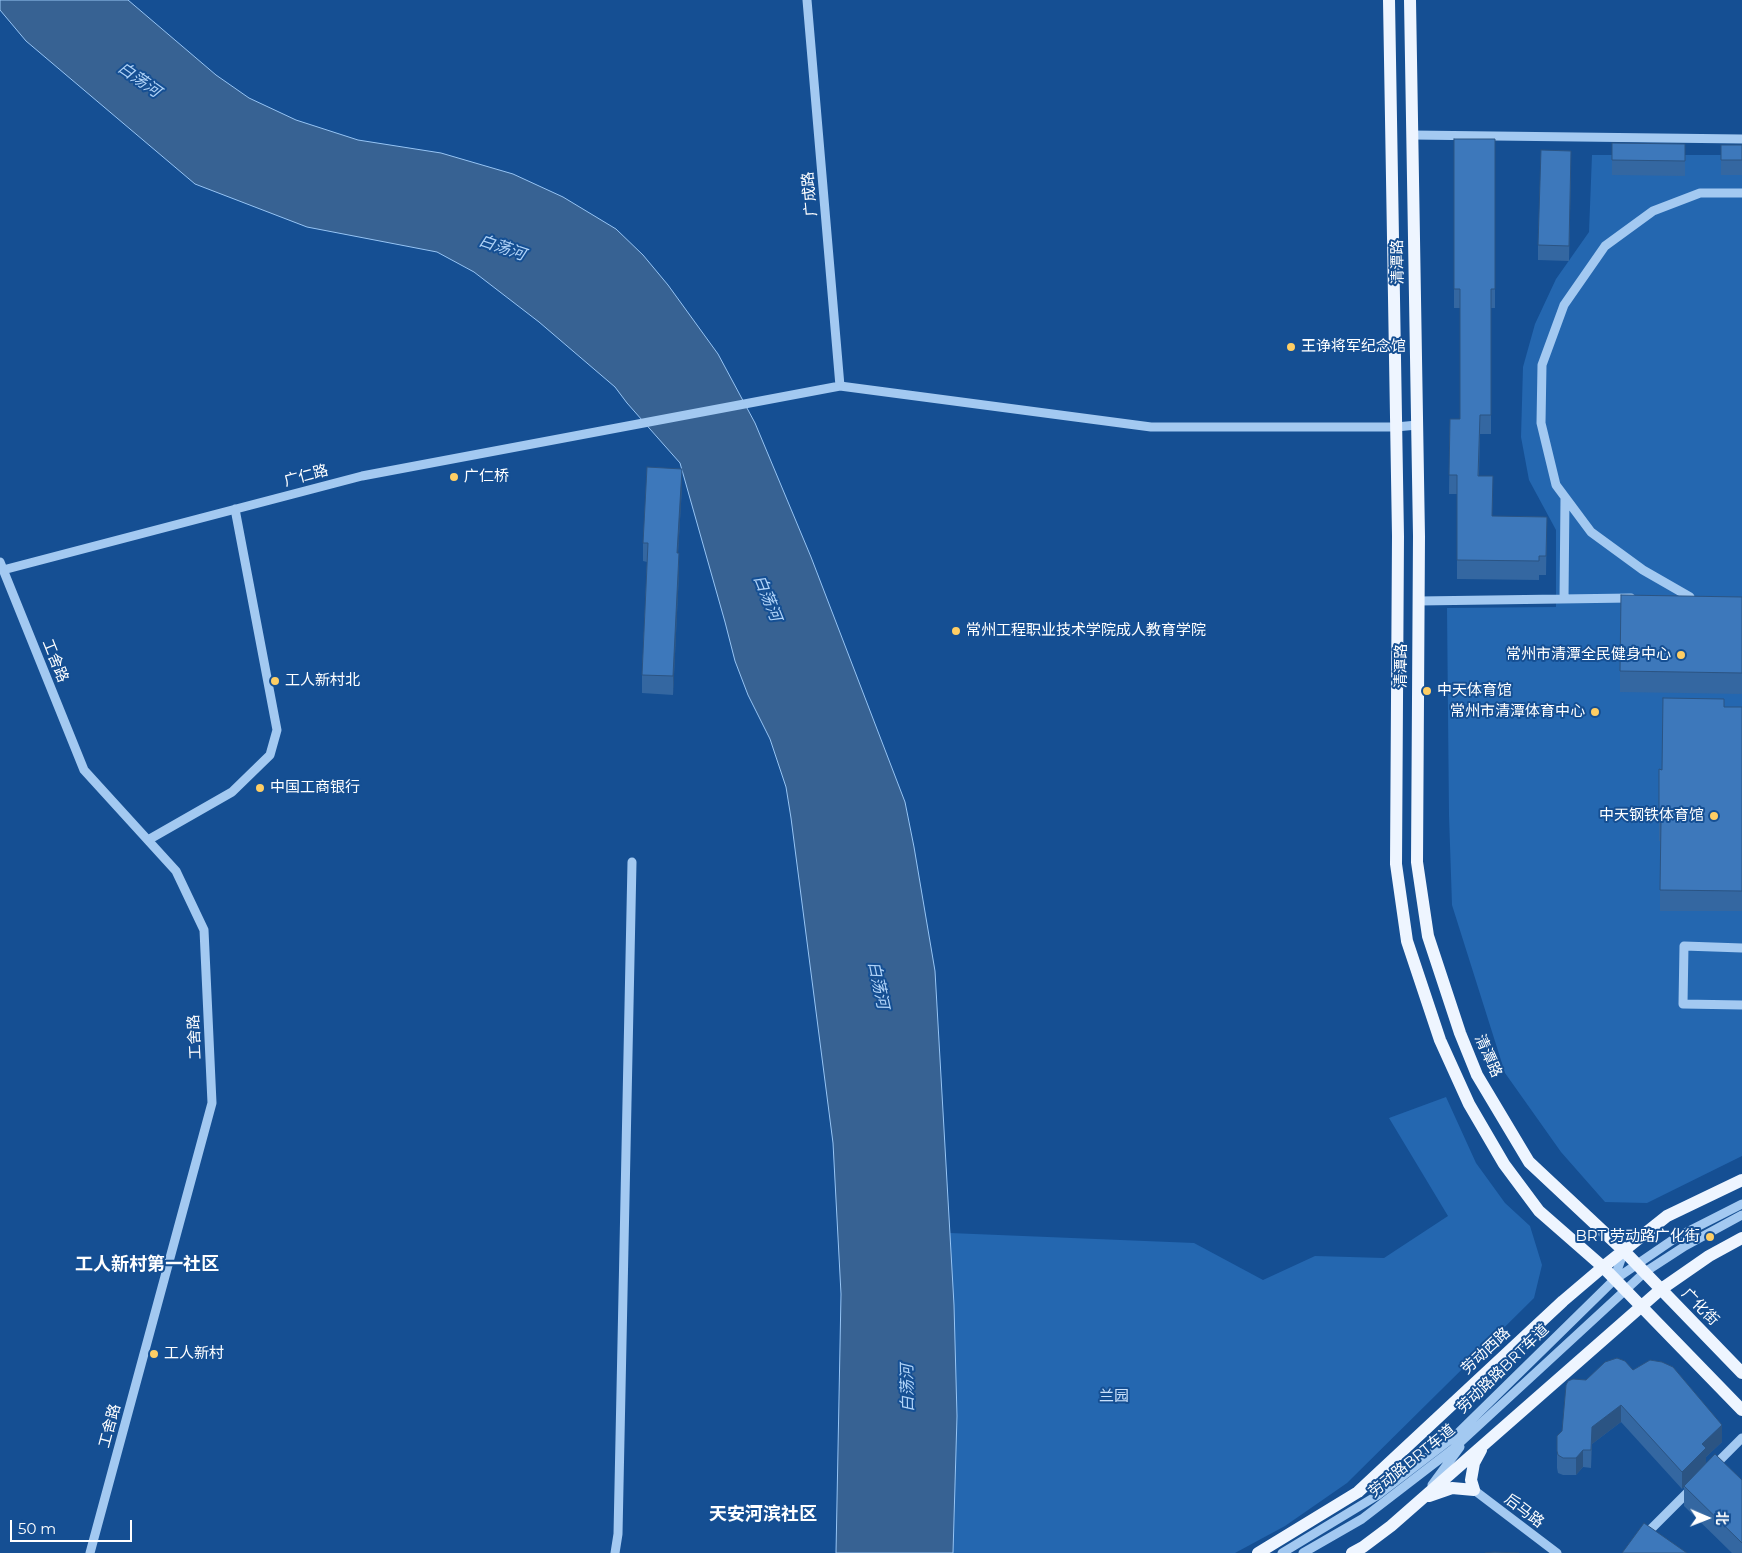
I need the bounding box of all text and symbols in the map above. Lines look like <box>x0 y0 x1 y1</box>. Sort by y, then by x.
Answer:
water label: 白荡河 <box>114 58 164 102</box>
street label: 广成路 <box>799 171 821 217</box>
water label: 白荡河 <box>476 231 528 265</box>
street label: 清潭路 <box>1389 239 1407 285</box>
place label: 王诤将军纪念馆 <box>1301 338 1406 356</box>
marker: 王诤将军纪念馆 <box>1285 341 1297 353</box>
street label: 广仁路 <box>282 461 330 491</box>
place label: 广仁桥 <box>464 468 509 486</box>
marker: 广仁桥 <box>448 471 460 483</box>
water label: 白荡河 <box>749 572 785 624</box>
place label: 常州工程职业技术学院成人教育学院 <box>966 622 1206 640</box>
marker: 常州工程职业技术学院成人教育学院 <box>950 625 962 637</box>
street label: 工舍路 <box>38 637 72 685</box>
street label: 清潭路 <box>1393 644 1411 688</box>
place label: 常州市清潭全民健身中心 <box>1506 646 1671 664</box>
marker: 常州市清潭全民健身中心 <box>1675 649 1687 661</box>
place label: 工人新村北 <box>285 672 360 690</box>
marker: 工人新村北 <box>269 675 281 687</box>
place label: 中天体育馆 <box>1437 682 1512 700</box>
marker: 中天体育馆 <box>1421 685 1433 697</box>
place label: 常州市清潭体育中心 <box>1450 703 1585 721</box>
marker: 常州市清潭体育中心 <box>1589 706 1601 718</box>
place label: 中国工商银行 <box>270 779 360 797</box>
marker: 中国工商银行 <box>254 782 266 794</box>
place label: 中天钢铁体育馆 <box>1599 807 1704 825</box>
marker: 中天钢铁体育馆 <box>1708 810 1720 822</box>
water label: 白荡河 <box>864 960 892 1010</box>
street label: 工舍路 <box>185 1014 205 1060</box>
street label: 清潭路 <box>1471 1032 1505 1080</box>
place label: BRT 劳动路广化街 <box>1575 1228 1700 1246</box>
marker: BRT 劳动路广化街 <box>1704 1231 1716 1243</box>
district label: 工人新村第一社区 <box>75 1254 219 1276</box>
street label: 广化街 <box>1678 1285 1722 1329</box>
street label: 劳动路路BRT车道 <box>1453 1321 1553 1417</box>
street label: 劳动西路 <box>1458 1324 1514 1378</box>
place label: 工人新村 <box>164 1345 224 1363</box>
marker: 工人新村 <box>148 1348 160 1360</box>
water label: 白荡河 <box>898 1364 918 1412</box>
park label: 兰园 <box>1099 1388 1129 1406</box>
street label: 工舍路 <box>95 1402 125 1450</box>
street label: 劳动路BRT车道 <box>1365 1421 1459 1501</box>
street label: 后马路 <box>1501 1490 1547 1532</box>
north arrow <box>1682 1493 1732 1543</box>
district label: 天安河滨社区 <box>709 1504 817 1526</box>
scale bar <box>12 1510 135 1542</box>
text: 北 <box>1713 1511 1731 1525</box>
text: 50 m <box>18 1519 56 1538</box>

